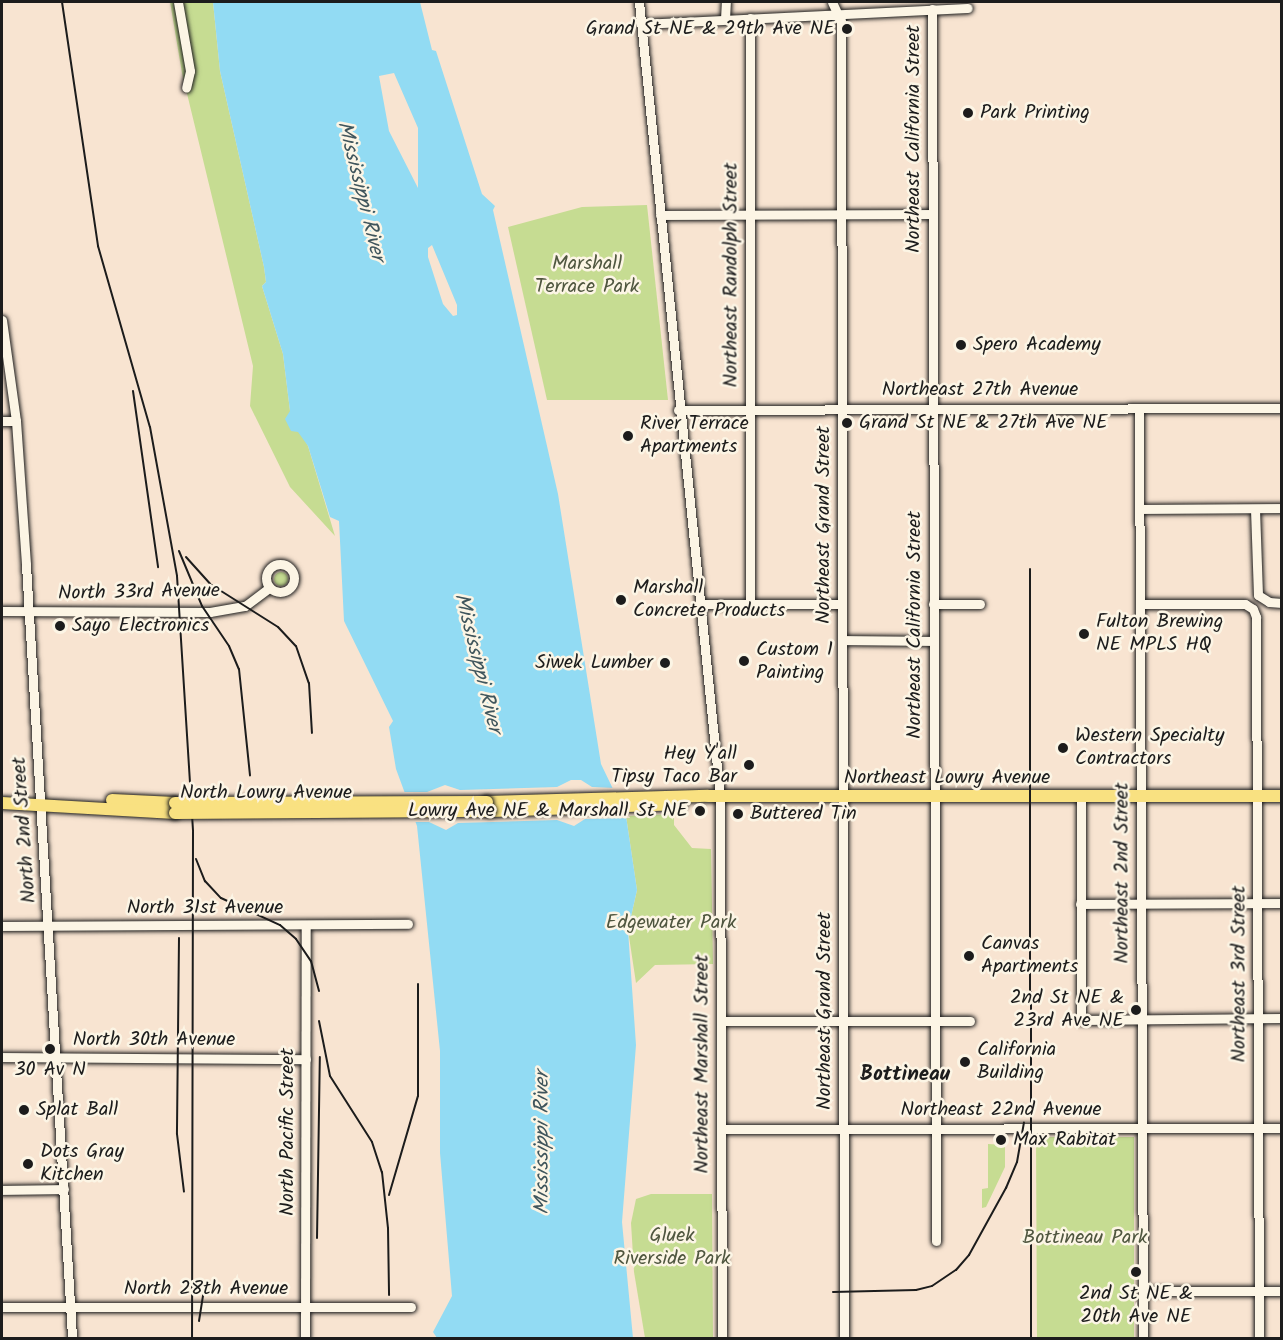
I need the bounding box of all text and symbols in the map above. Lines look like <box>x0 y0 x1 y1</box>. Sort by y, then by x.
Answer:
place label: Grand St NE & 29th Ave NE <box>586 17 835 41</box>
marker: Grand St NE & 29th Ave NE <box>840 22 854 36</box>
street label: Northeast California Street <box>902 25 926 253</box>
place label: Park Printing <box>980 101 1090 125</box>
marker: Park Printing <box>961 106 975 120</box>
water label: Mississippi River <box>330 118 390 264</box>
street label: Northeast Randolph Street <box>720 162 744 388</box>
park label: Marshall Terrace Park <box>535 252 639 299</box>
place label: Spero Academy <box>973 333 1101 357</box>
marker: Spero Academy <box>954 338 968 352</box>
street label: Northeast 27th Avenue <box>882 378 1078 402</box>
place label: Grand St NE & 27th Ave NE <box>859 411 1108 435</box>
place label: River Terrace Apartments <box>640 412 749 459</box>
marker: Grand St NE & 27th Ave NE <box>840 416 854 430</box>
street label: Northeast Grand Street <box>812 426 836 624</box>
marker: River Terrace Apartments <box>621 429 635 443</box>
street label: Northeast California Street <box>903 511 927 739</box>
place label: Marshall Concrete Products <box>633 576 785 623</box>
street label: North 33rd Avenue <box>58 580 220 606</box>
water label: Mississippi River <box>447 590 507 736</box>
marker: Marshall Concrete Products <box>614 593 628 607</box>
place label: Fulton Brewing NE MPLS HQ <box>1096 610 1223 657</box>
place label: Sayo Electronics <box>72 614 209 638</box>
marker: Sayo Electronics <box>53 619 67 633</box>
marker: Fulton Brewing NE MPLS HQ <box>1077 627 1091 641</box>
place label: Custom 1 Painting <box>756 638 833 685</box>
place label: Siwek Lumber <box>535 651 653 675</box>
marker: Custom 1 Painting <box>737 654 751 668</box>
marker: Siwek Lumber <box>658 656 672 670</box>
place label: Western Specialty Contractors <box>1075 724 1224 771</box>
marker: Western Specialty Contractors <box>1056 741 1070 755</box>
place label: Hey Y'all Tipsy Taco Bar <box>611 742 737 789</box>
street label: North 2nd Street <box>8 756 42 904</box>
marker: Hey Y'all Tipsy Taco Bar <box>742 758 756 772</box>
street label: Northeast Lowry Avenue <box>844 766 1050 790</box>
street label: North Lowry Avenue <box>180 781 352 805</box>
street label: Northeast 2nd Street <box>1111 782 1135 964</box>
place label: Lowry Ave NE & Marshall St NE <box>408 799 688 823</box>
place label: Buttered Tin <box>750 802 857 826</box>
marker: Lowry Ave NE & Marshall St NE <box>693 804 707 818</box>
marker: Buttered Tin <box>731 807 745 821</box>
street label: Northeast 3rd Street <box>1228 885 1252 1063</box>
street label: North 31st Avenue <box>127 896 283 920</box>
park label: Edgewater Park <box>606 911 736 935</box>
street label: Northeast Grand Street <box>813 912 837 1110</box>
place label: Canvas Apartments <box>981 933 1078 980</box>
marker: Canvas Apartments <box>962 949 976 963</box>
street label: Northeast Marshall Street <box>691 954 715 1174</box>
place label: 2nd St NE & 23rd Ave NE <box>1010 987 1124 1034</box>
marker: 2nd St NE & 23rd Ave NE <box>1129 1003 1143 1017</box>
street label: North 30th Avenue <box>73 1028 235 1052</box>
place label: California Building <box>977 1038 1056 1085</box>
marker: 30 Av N <box>43 1042 57 1056</box>
street label: North Pacific Street <box>276 1048 300 1216</box>
marker: California Building <box>958 1055 972 1069</box>
place label: 30 Av N <box>14 1058 86 1082</box>
district label: Bottineau <box>860 1062 950 1088</box>
water label: Mississippi River <box>530 1071 556 1215</box>
place label: Splat Ball <box>36 1098 118 1122</box>
street label: Northeast 22nd Avenue <box>900 1098 1102 1122</box>
marker: Splat Ball <box>17 1103 31 1117</box>
place label: Max Rabitat <box>1013 1128 1116 1152</box>
marker: Max Rabitat <box>994 1133 1008 1147</box>
place label: Dots Gray Kitchen <box>40 1140 124 1187</box>
marker: Dots Gray Kitchen <box>21 1157 35 1171</box>
park label: Gluek Riverside Park <box>613 1224 731 1271</box>
park label: Bottineau Park <box>1023 1226 1147 1250</box>
marker: 2nd St NE & 20th Ave NE <box>1129 1265 1143 1279</box>
street label: North 28th Avenue <box>124 1277 288 1301</box>
place label: 2nd St NE & 20th Ave NE <box>1079 1282 1193 1329</box>

